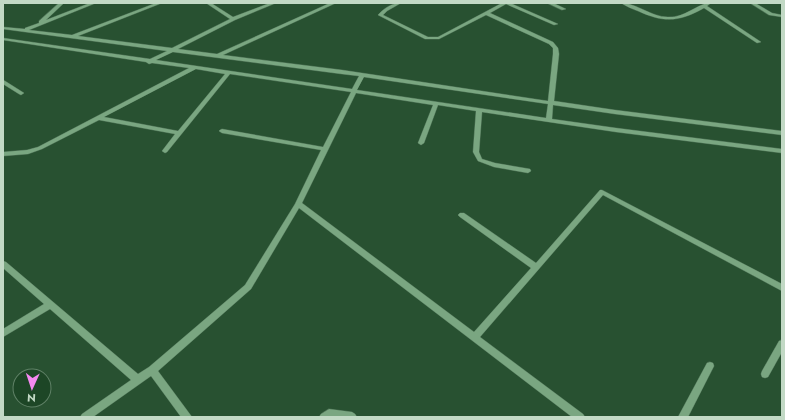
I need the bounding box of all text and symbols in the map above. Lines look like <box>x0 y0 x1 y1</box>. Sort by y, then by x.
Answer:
north arrow <box>12 368 52 408</box>
text: N <box>27 390 36 406</box>

